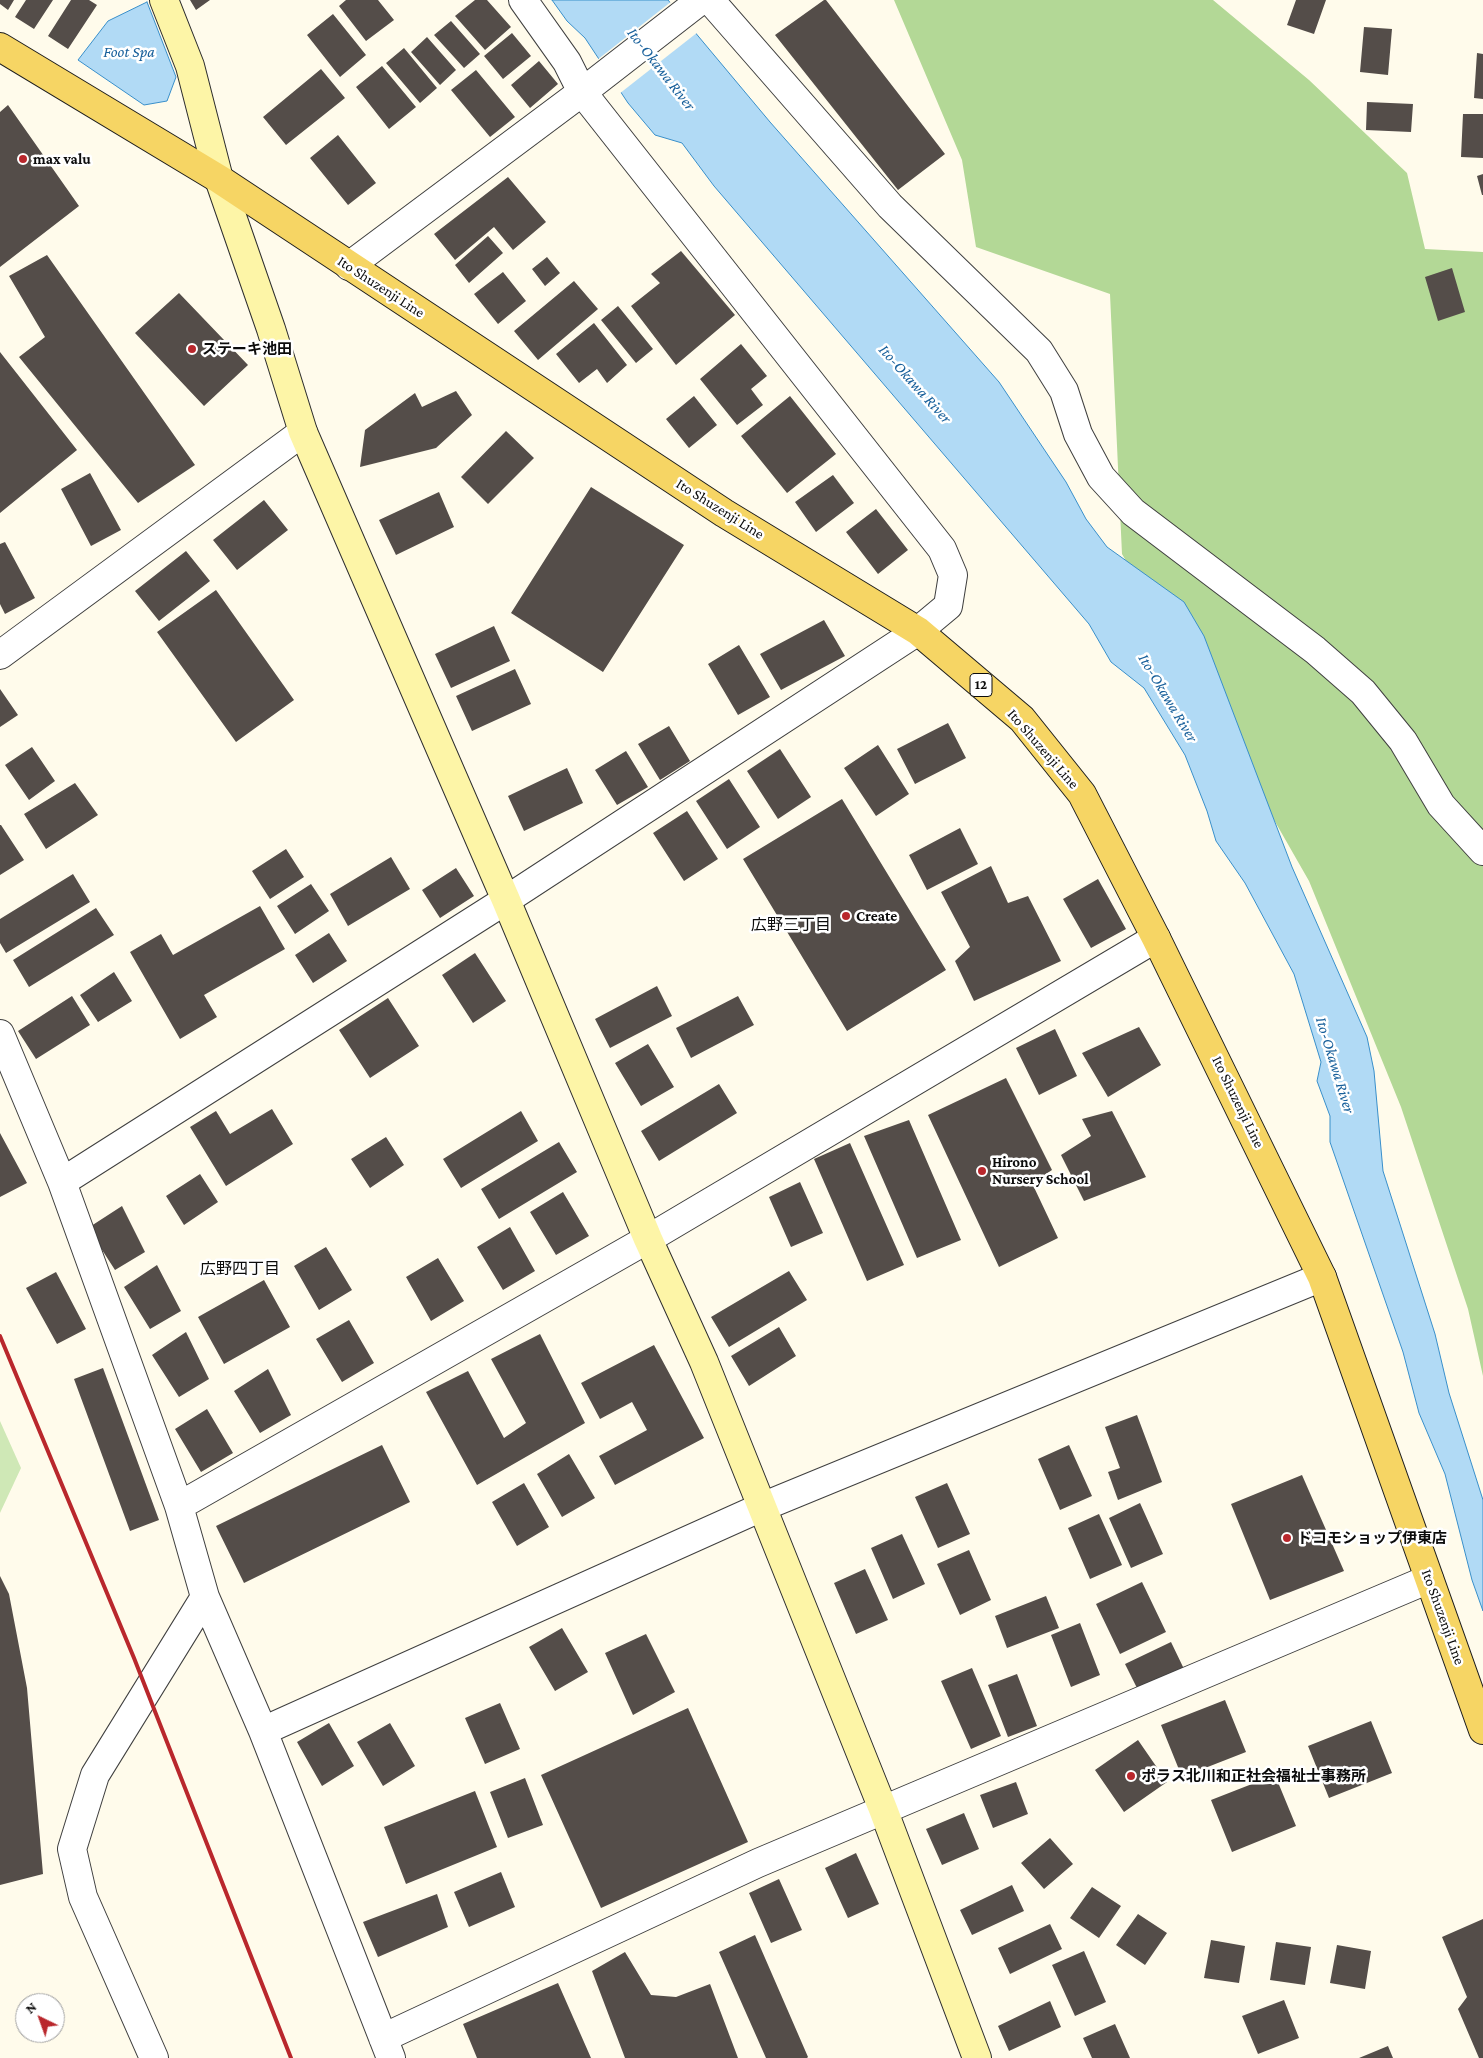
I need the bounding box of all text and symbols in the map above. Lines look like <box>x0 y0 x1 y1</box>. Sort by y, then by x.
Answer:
water label: Ito-Okawa River <box>623 24 699 114</box>
water label: Foot Spa <box>103 42 155 62</box>
place label: max valu <box>33 150 91 168</box>
marker: max valu <box>17 153 29 165</box>
street label: Ito Shuzenji Line <box>334 252 428 322</box>
place label: ステーキ池田 <box>202 340 292 358</box>
water label: Ito-Okawa River <box>874 341 956 427</box>
marker: ステーキ池田 <box>186 343 198 355</box>
street label: Ito Shuzenji Line <box>673 475 767 543</box>
water label: Ito-Okawa River <box>1134 650 1202 746</box>
road number: 12 <box>970 674 992 696</box>
street label: Ito Shuzenji Line <box>1003 705 1083 793</box>
place label: Create <box>856 907 897 925</box>
marker: Create <box>840 910 852 922</box>
district label: 広野三丁目 <box>751 915 831 935</box>
water label: Ito-Okawa River <box>1311 1015 1359 1115</box>
street label: Ito Shuzenji Line <box>1208 1053 1268 1151</box>
place label: Hirono Nursery School <box>992 1153 1089 1188</box>
marker: Hirono Nursery School <box>976 1165 988 1177</box>
district label: 広野四丁目 <box>200 1259 280 1279</box>
place label: ドコモショップ伊東店 <box>1297 1529 1447 1547</box>
marker: ドコモショップ伊東店 <box>1281 1532 1293 1544</box>
street label: Ito Shuzenji Line <box>1417 1567 1469 1667</box>
place label: ポラス北川和正社会福祉士事務所 <box>1141 1767 1366 1785</box>
marker: ポラス北川和正社会福祉士事務所 <box>1125 1770 1137 1782</box>
north arrow <box>15 1993 65 2043</box>
text: N <box>22 1998 40 2017</box>

